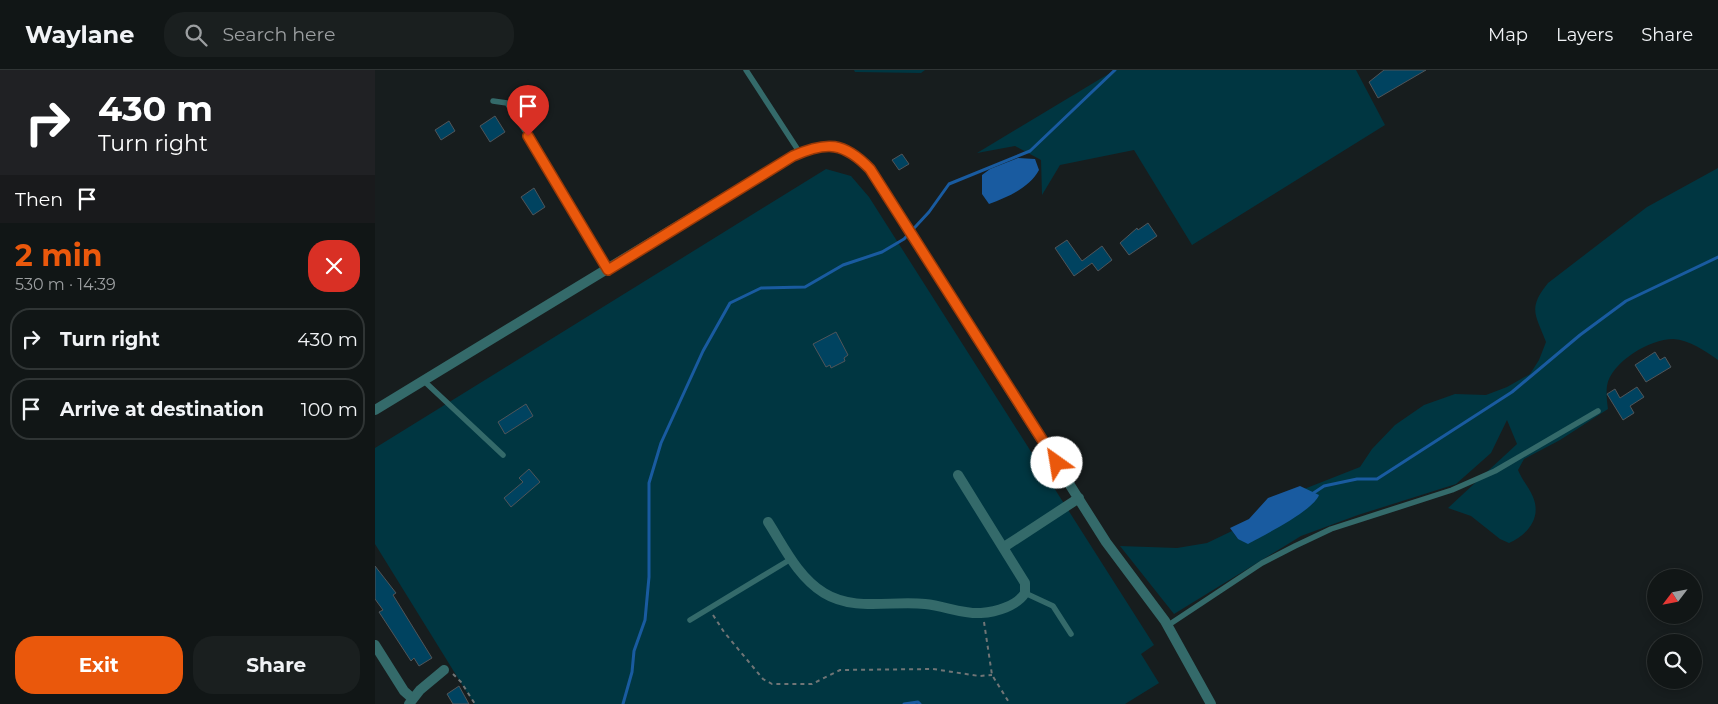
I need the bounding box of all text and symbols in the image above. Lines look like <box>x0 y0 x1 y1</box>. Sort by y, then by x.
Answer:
search box <box>164 12 514 57</box>
text: Waylane <box>25 20 134 49</box>
icon: search <box>182 21 210 49</box>
text: Search here <box>222 23 335 46</box>
text: Map <box>1488 24 1528 46</box>
text: Layers <box>1556 24 1613 46</box>
text: Share <box>1641 24 1693 46</box>
pin <box>507 85 549 136</box>
text: 430 m <box>98 87 213 130</box>
icon: right <box>15 90 80 155</box>
icon: arrive <box>514 92 542 120</box>
text: Turn right <box>98 130 208 157</box>
icon: arrive <box>73 185 101 213</box>
text: Then <box>15 188 63 211</box>
text: 2 min <box>15 237 102 274</box>
button: close <box>308 240 360 292</box>
text: 530 m · 14:39 <box>15 275 116 294</box>
icon: right <box>17 325 45 353</box>
text: Turn right <box>60 328 160 351</box>
text: 430 m <box>297 328 358 351</box>
icon: arrive <box>17 395 45 423</box>
text: Arrive at destination <box>60 398 264 421</box>
text: 100 m <box>301 398 358 421</box>
position arrow <box>1030 436 1082 488</box>
north arrow <box>1647 569 1703 624</box>
map controls <box>1647 569 1702 689</box>
button: search <box>1647 634 1702 689</box>
button: Exit <box>15 636 183 694</box>
button: Share <box>193 636 360 694</box>

